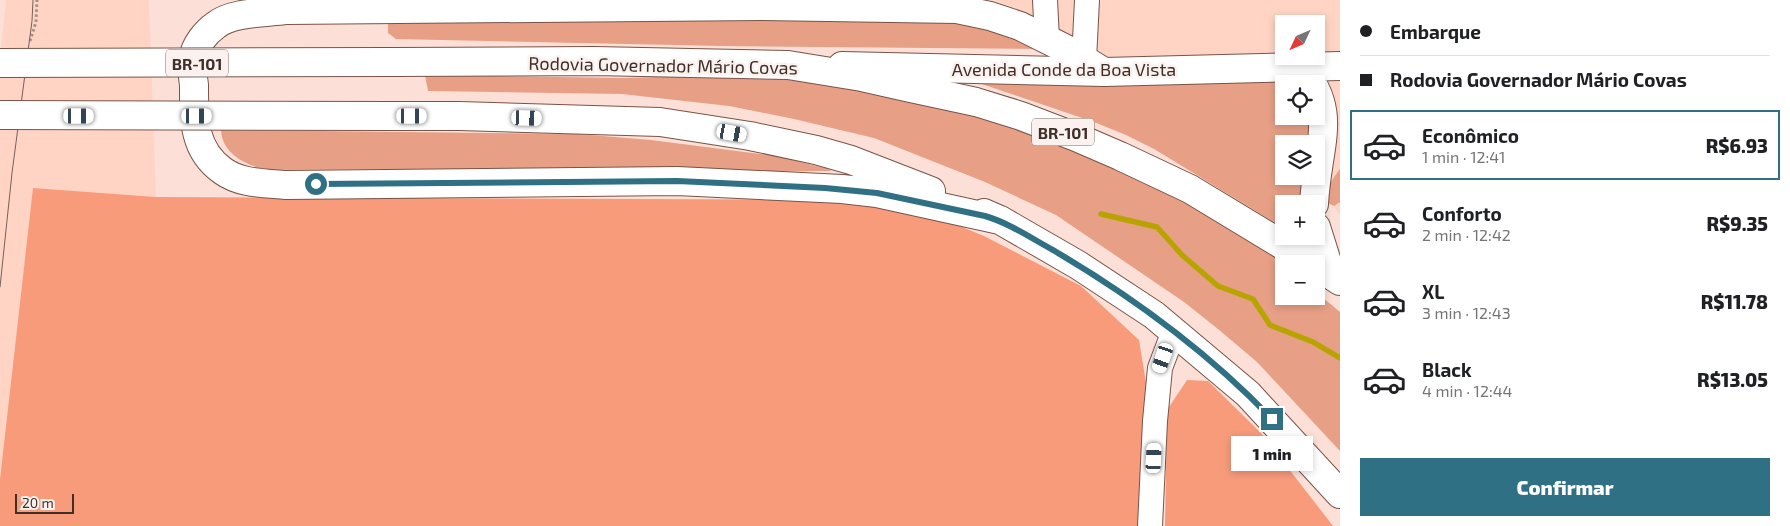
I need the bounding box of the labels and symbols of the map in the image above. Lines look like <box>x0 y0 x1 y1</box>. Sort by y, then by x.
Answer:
north arrow <box>1275 15 1325 65</box>
road number: BR-101 <box>166 49 228 76</box>
street label: Rodovia Governador Mário Covas <box>528 52 798 78</box>
street label: Avenida Conde da Boa Vista <box>952 58 1176 80</box>
car <box>64 109 94 124</box>
car <box>182 109 212 124</box>
car <box>397 109 427 124</box>
car <box>511 110 542 126</box>
road number: BR-101 <box>1032 118 1094 146</box>
car <box>715 123 748 143</box>
route start <box>305 173 327 195</box>
car <box>1151 341 1174 375</box>
route end <box>1261 408 1283 430</box>
callout: 1 min <box>1231 436 1313 472</box>
car <box>1145 443 1162 473</box>
scale bar <box>15 491 74 514</box>

